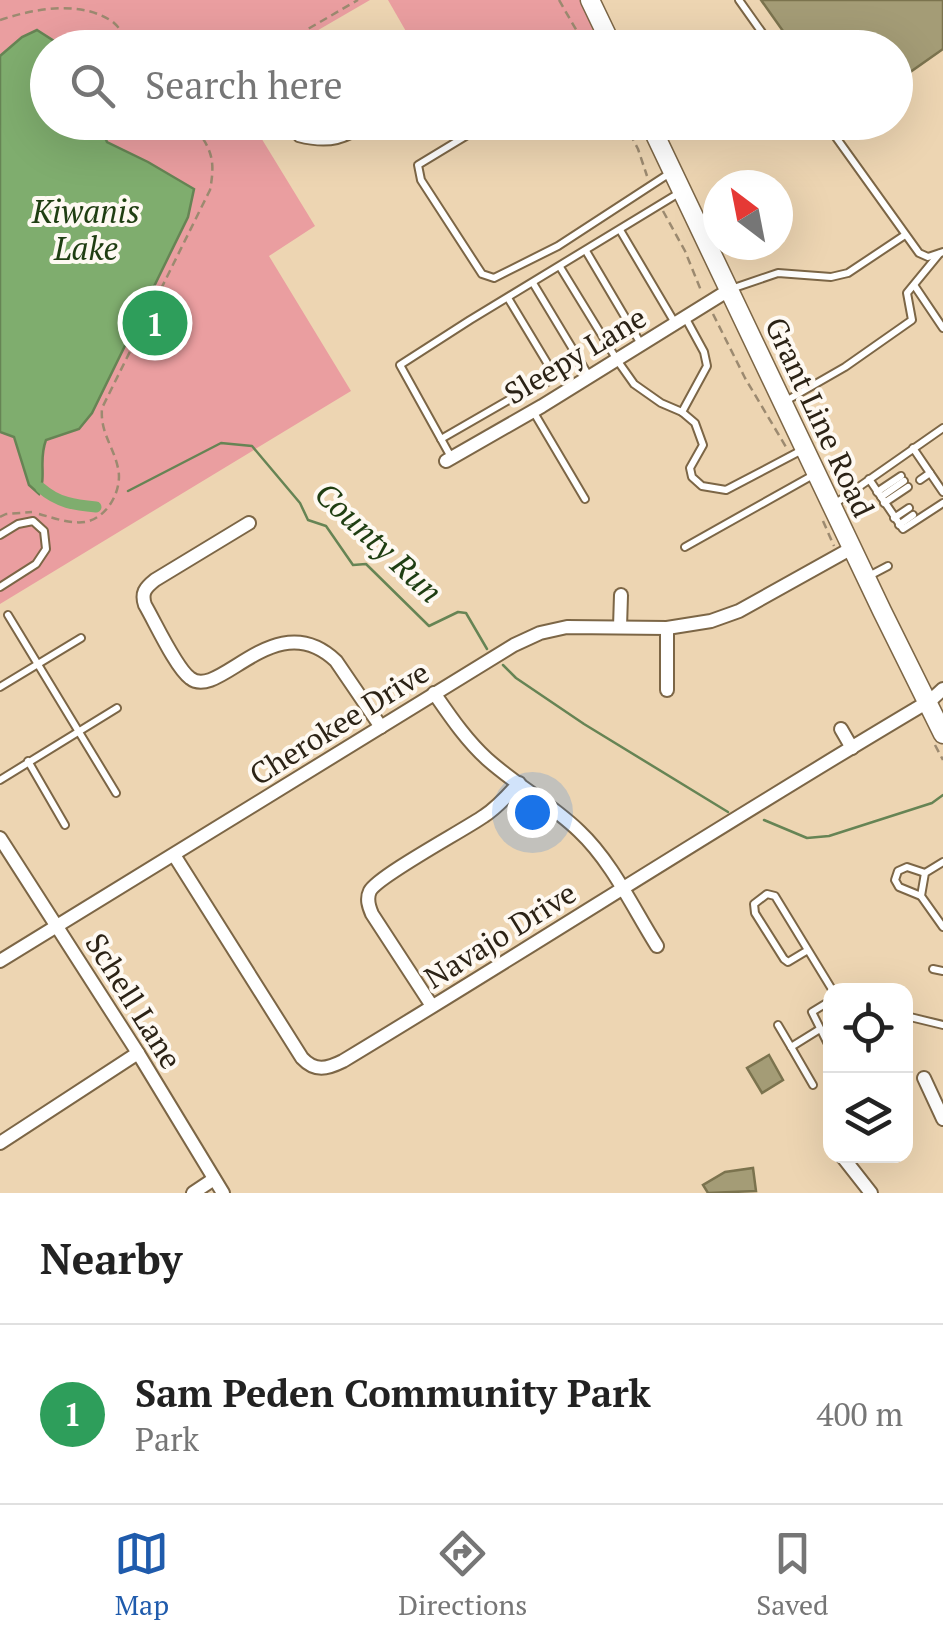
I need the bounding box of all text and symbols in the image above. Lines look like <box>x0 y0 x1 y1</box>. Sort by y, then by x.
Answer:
search box <box>30 30 913 140</box>
icon: search <box>65 58 120 113</box>
text: Search here <box>145 60 343 110</box>
north arrow <box>703 170 793 260</box>
water label: Kiwanis Lake <box>31 190 140 269</box>
pin: 1 <box>122 286 188 360</box>
street label: Sleepy Lane <box>497 297 653 413</box>
street label: Grant Line Road <box>756 311 884 523</box>
water label: County Run <box>306 472 452 612</box>
street label: Cherokee Drive <box>242 652 436 794</box>
your location <box>507 787 558 838</box>
street label: Navajo Drive <box>417 873 583 997</box>
street label: Schell Lane <box>77 926 191 1076</box>
map controls <box>823 983 913 1163</box>
button: locate <box>823 983 913 1073</box>
button: layers <box>823 1073 913 1163</box>
text: Nearby <box>40 1230 182 1286</box>
text: Sam Peden Community Park <box>135 1368 651 1418</box>
text: 1 <box>63 1393 82 1435</box>
text: 400 m <box>816 1393 903 1435</box>
text: Park <box>135 1418 199 1460</box>
tab: Map <box>114 1526 169 1623</box>
tab: Directions <box>398 1526 527 1623</box>
tab: Saved <box>756 1526 829 1623</box>

